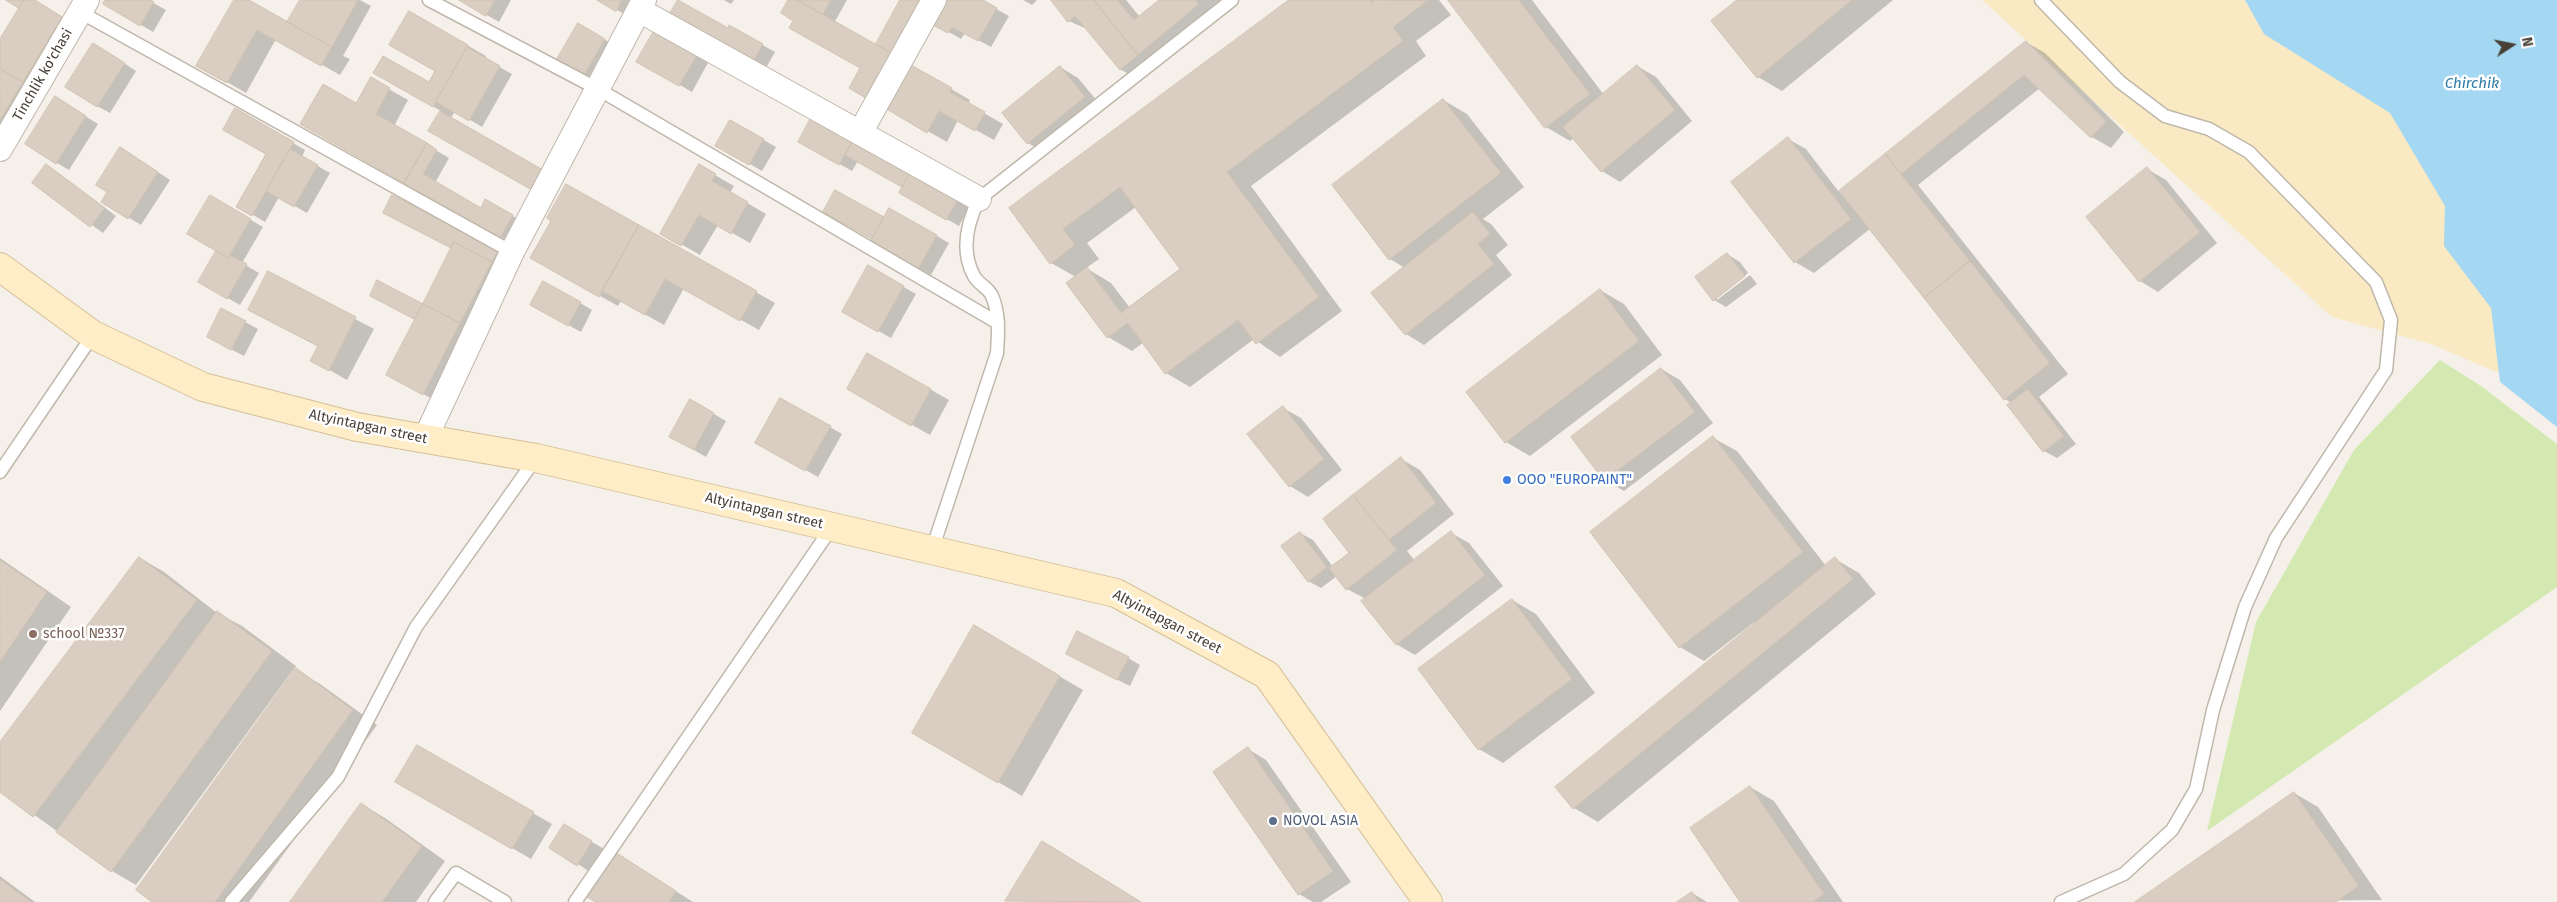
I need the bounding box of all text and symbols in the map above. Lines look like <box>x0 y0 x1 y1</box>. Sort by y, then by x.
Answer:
north arrow <box>2487 20 2537 70</box>
street label: Tinchlik ko'chasi <box>10 26 76 124</box>
text: N <box>2518 36 2536 48</box>
water label: Chirchik <box>2445 75 2499 93</box>
street label: Altyintapgan street <box>307 406 429 448</box>
place label: OOO "EUROPAINT" <box>1517 472 1632 488</box>
marker: OOO "EUROPAINT" <box>1501 474 1513 486</box>
street label: Altyintapgan street <box>703 489 825 533</box>
street label: Altyintapgan street <box>1110 586 1224 658</box>
place label: school №337 <box>43 626 124 642</box>
marker: school №337 <box>27 628 39 640</box>
place label: NOVOL ASIA <box>1283 813 1358 829</box>
marker: NOVOL ASIA <box>1267 815 1279 827</box>

